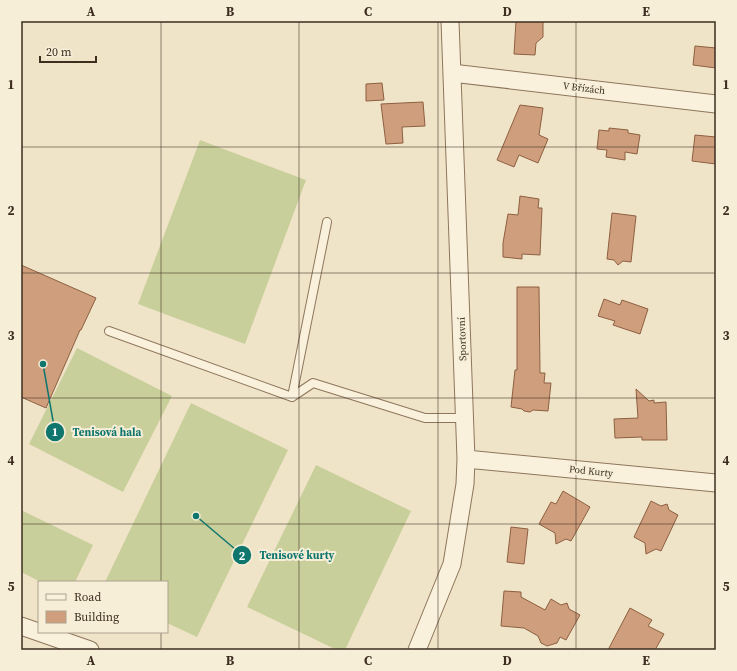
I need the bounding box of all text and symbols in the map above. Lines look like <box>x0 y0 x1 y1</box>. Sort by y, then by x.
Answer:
text: A <box>87 3 96 20</box>
text: B <box>226 3 235 20</box>
text: C <box>364 3 372 20</box>
text: D <box>502 3 512 20</box>
text: E <box>642 3 650 20</box>
scale bar <box>40 38 96 64</box>
text: 20 m <box>46 44 72 60</box>
text: 1 <box>7 76 15 93</box>
text: 1 <box>722 76 730 93</box>
street label: V Břízách <box>562 79 606 97</box>
text: 2 <box>7 202 15 219</box>
text: 2 <box>722 202 730 219</box>
street label: Sportovní <box>455 317 469 361</box>
text: 3 <box>7 327 15 344</box>
text: 3 <box>722 327 730 344</box>
callout: Tenisová hala <box>45 420 150 443</box>
text: 1 <box>52 424 58 440</box>
text: Tenisová hala <box>73 425 142 440</box>
text: 4 <box>7 452 15 469</box>
text: 4 <box>722 452 730 469</box>
street label: Pod Kurty <box>568 462 615 480</box>
callout: Tenisové kurty <box>232 544 343 567</box>
text: 2 <box>239 548 246 564</box>
text: Tenisové kurty <box>260 548 335 563</box>
text: 5 <box>7 578 15 595</box>
text: 5 <box>722 578 730 595</box>
legend <box>38 581 168 633</box>
text: Road <box>74 589 101 605</box>
text: Building <box>74 609 119 625</box>
text: A <box>87 652 96 669</box>
text: B <box>226 652 235 669</box>
text: C <box>364 652 372 669</box>
text: D <box>502 652 512 669</box>
text: E <box>642 652 650 669</box>

